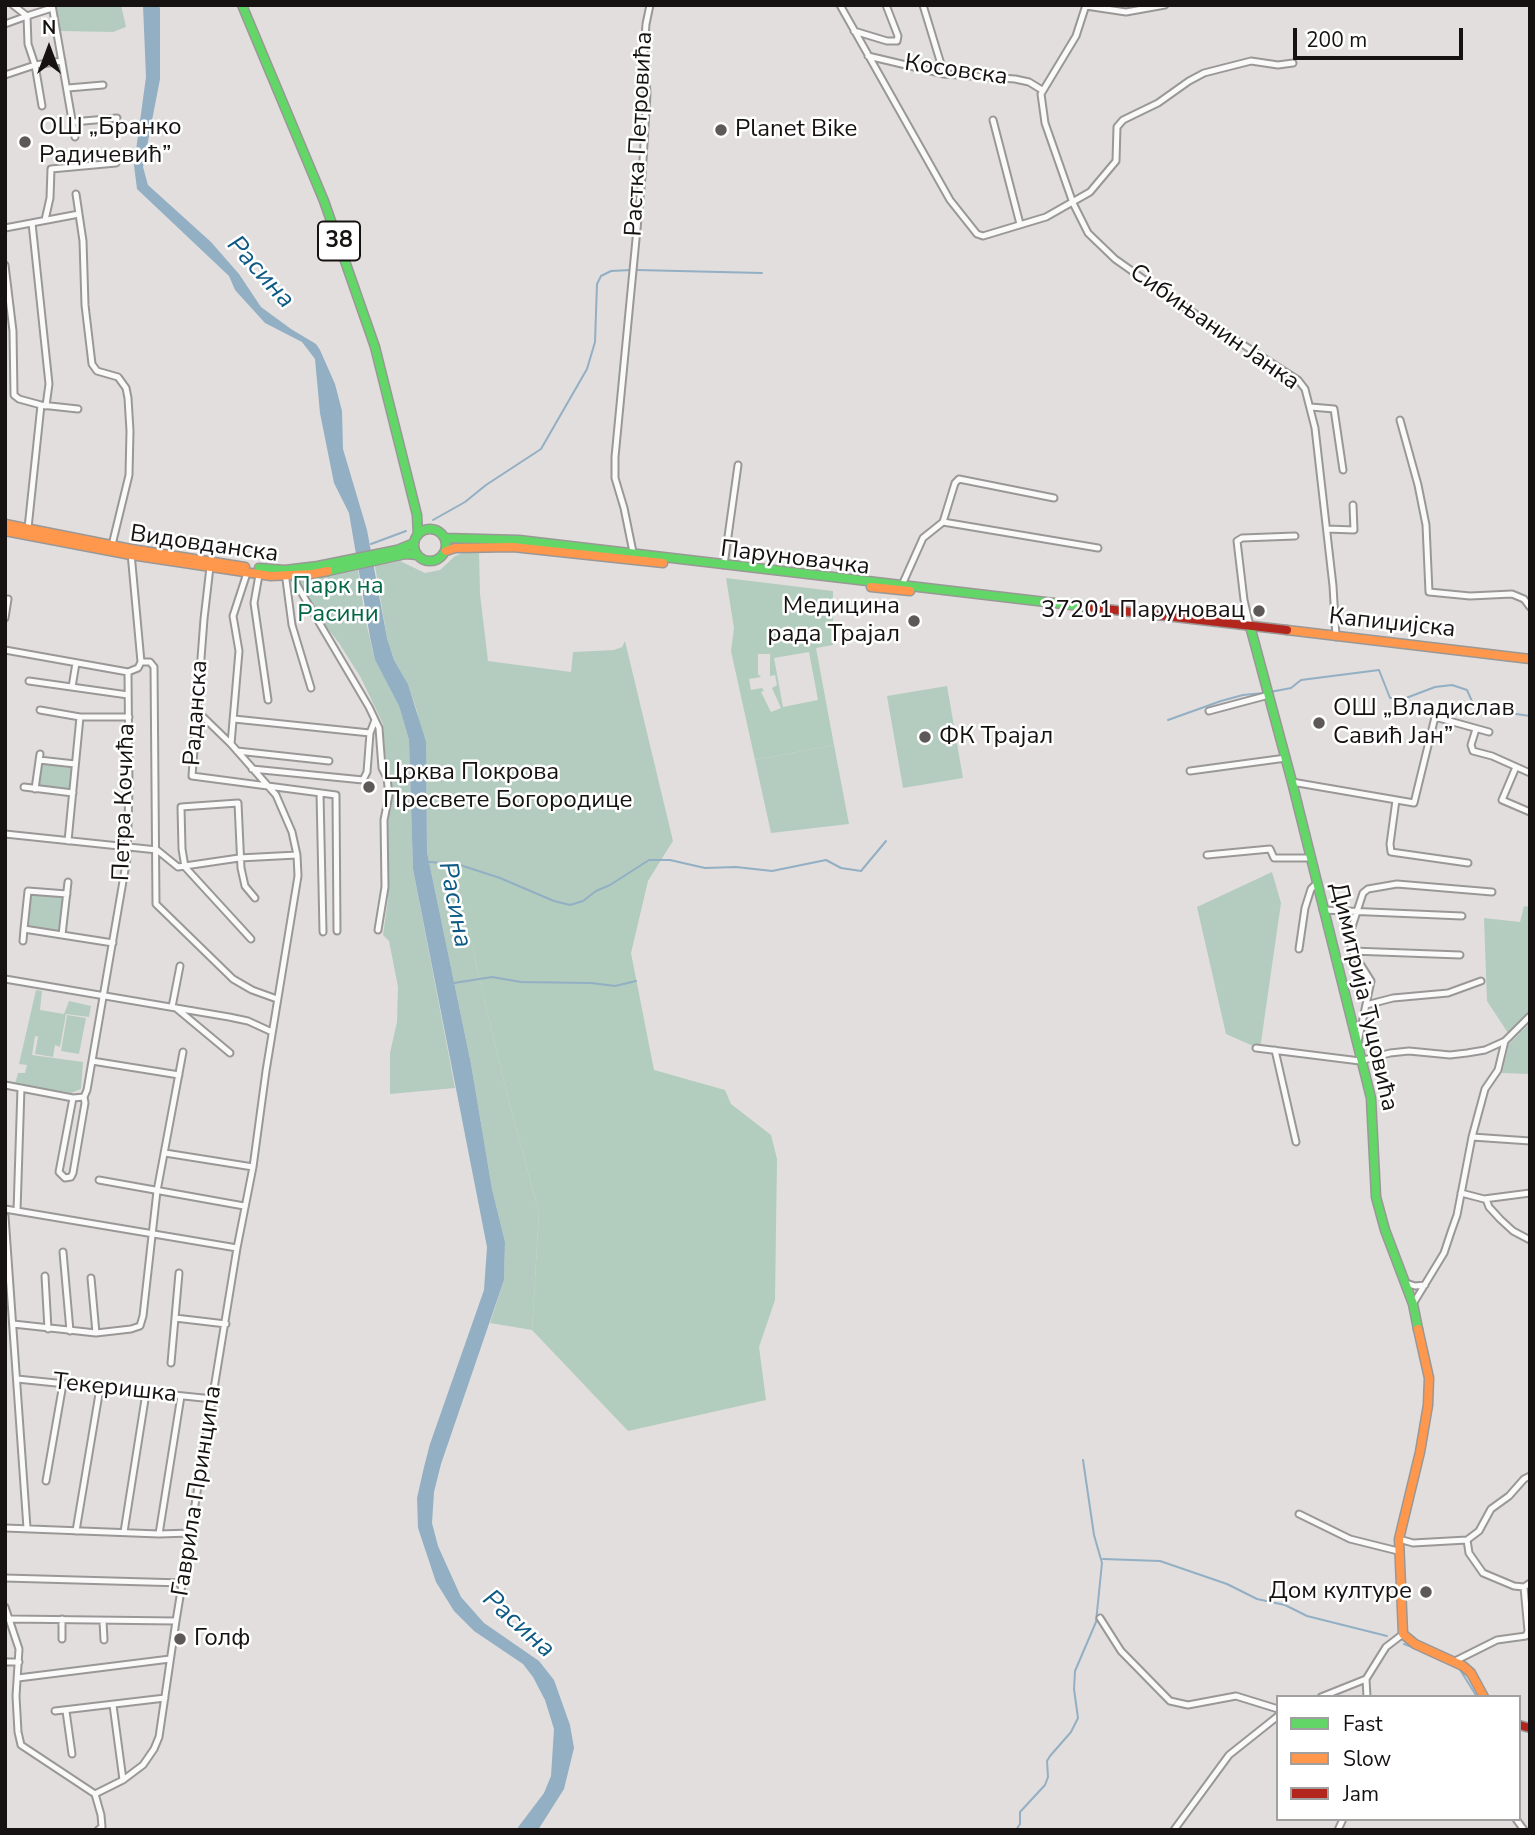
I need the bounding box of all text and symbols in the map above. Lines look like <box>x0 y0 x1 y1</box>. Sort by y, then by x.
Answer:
north arrow <box>14 14 84 84</box>
scale bar <box>1297 14 1467 58</box>
text: N <box>42 15 56 41</box>
text: 200 m <box>1306 26 1367 54</box>
street label: Растка Петровића <box>620 31 660 237</box>
street label: Косовска <box>903 50 1009 92</box>
place label: ОШ „Бранко Радичевић” <box>39 114 182 170</box>
place label: Planet Bike <box>735 116 857 144</box>
marker: Planet Bike <box>713 122 729 138</box>
marker: ОШ „Бранко Радичевић” <box>17 134 33 150</box>
road number: 38 <box>318 222 360 260</box>
water label: Расина <box>219 230 301 316</box>
street label: Сибињанин Јанка <box>1124 259 1304 397</box>
street label: Видовданска <box>128 520 280 570</box>
street label: Паруновачка <box>719 536 871 582</box>
park label: Парк на Расини <box>292 573 384 629</box>
place label: Медицина рада Трајал <box>767 593 900 649</box>
place label: 37201 Паруновац <box>1041 597 1245 625</box>
marker: 37201 Паруновац <box>1251 603 1267 619</box>
street label: Капиџијска <box>1327 603 1457 645</box>
marker: Медицина рада Трајал <box>906 613 922 629</box>
street label: Раданска <box>179 659 215 767</box>
place label: ОШ „Владислав Савић Јан” <box>1333 695 1515 751</box>
marker: ОШ „Владислав Савић Јан” <box>1311 715 1327 731</box>
street label: Петра Кочића <box>108 723 142 881</box>
place label: ФК Трајал <box>939 723 1053 751</box>
marker: ФК Трајал <box>917 729 933 745</box>
place label: Црква Покрова Пресвете Богородице <box>383 759 633 815</box>
marker: Црква Покрова Пресвете Богородице <box>361 779 377 795</box>
water label: Расина <box>430 859 478 951</box>
street label: Димитрија Туцовића <box>1323 880 1403 1114</box>
street label: Текеришка <box>52 1368 178 1410</box>
street label: Гаврила Принципа <box>167 1384 229 1598</box>
place label: Дом културе <box>1269 1578 1412 1606</box>
water label: Расина <box>475 1584 561 1666</box>
marker: Дом културе <box>1418 1584 1434 1600</box>
place label: Голф <box>194 1625 250 1653</box>
marker: Голф <box>172 1631 188 1647</box>
legend <box>1276 1695 1521 1821</box>
text: Fast <box>1343 1710 1383 1738</box>
text: Slow <box>1343 1745 1391 1773</box>
text: Jam <box>1343 1780 1379 1808</box>

